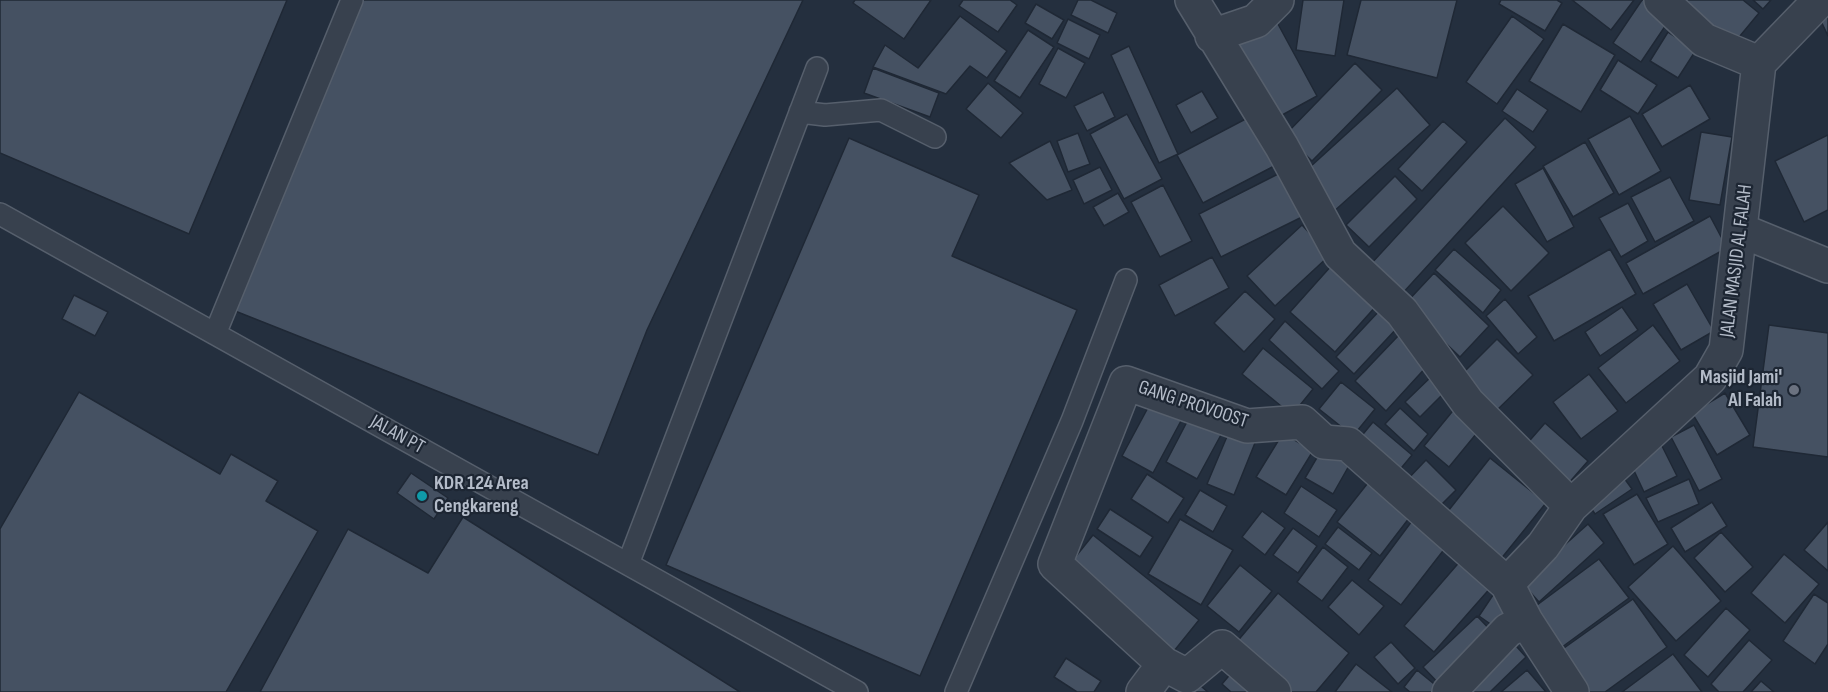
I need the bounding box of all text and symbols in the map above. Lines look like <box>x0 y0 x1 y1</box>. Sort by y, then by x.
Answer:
street label: JALAN MASJID AL FALAH <box>1716 183 1758 339</box>
place label: Masjid Jami' Al Falah <box>1700 366 1782 413</box>
street label: GANG PROVOOST <box>1135 376 1251 434</box>
marker: Masjid Jami' Al Falah <box>1787 383 1801 397</box>
street label: JALAN PT <box>365 410 429 460</box>
place label: KDR 124 Area Cengkareng <box>434 472 529 519</box>
marker: KDR 124 Area Cengkareng <box>415 489 429 503</box>

